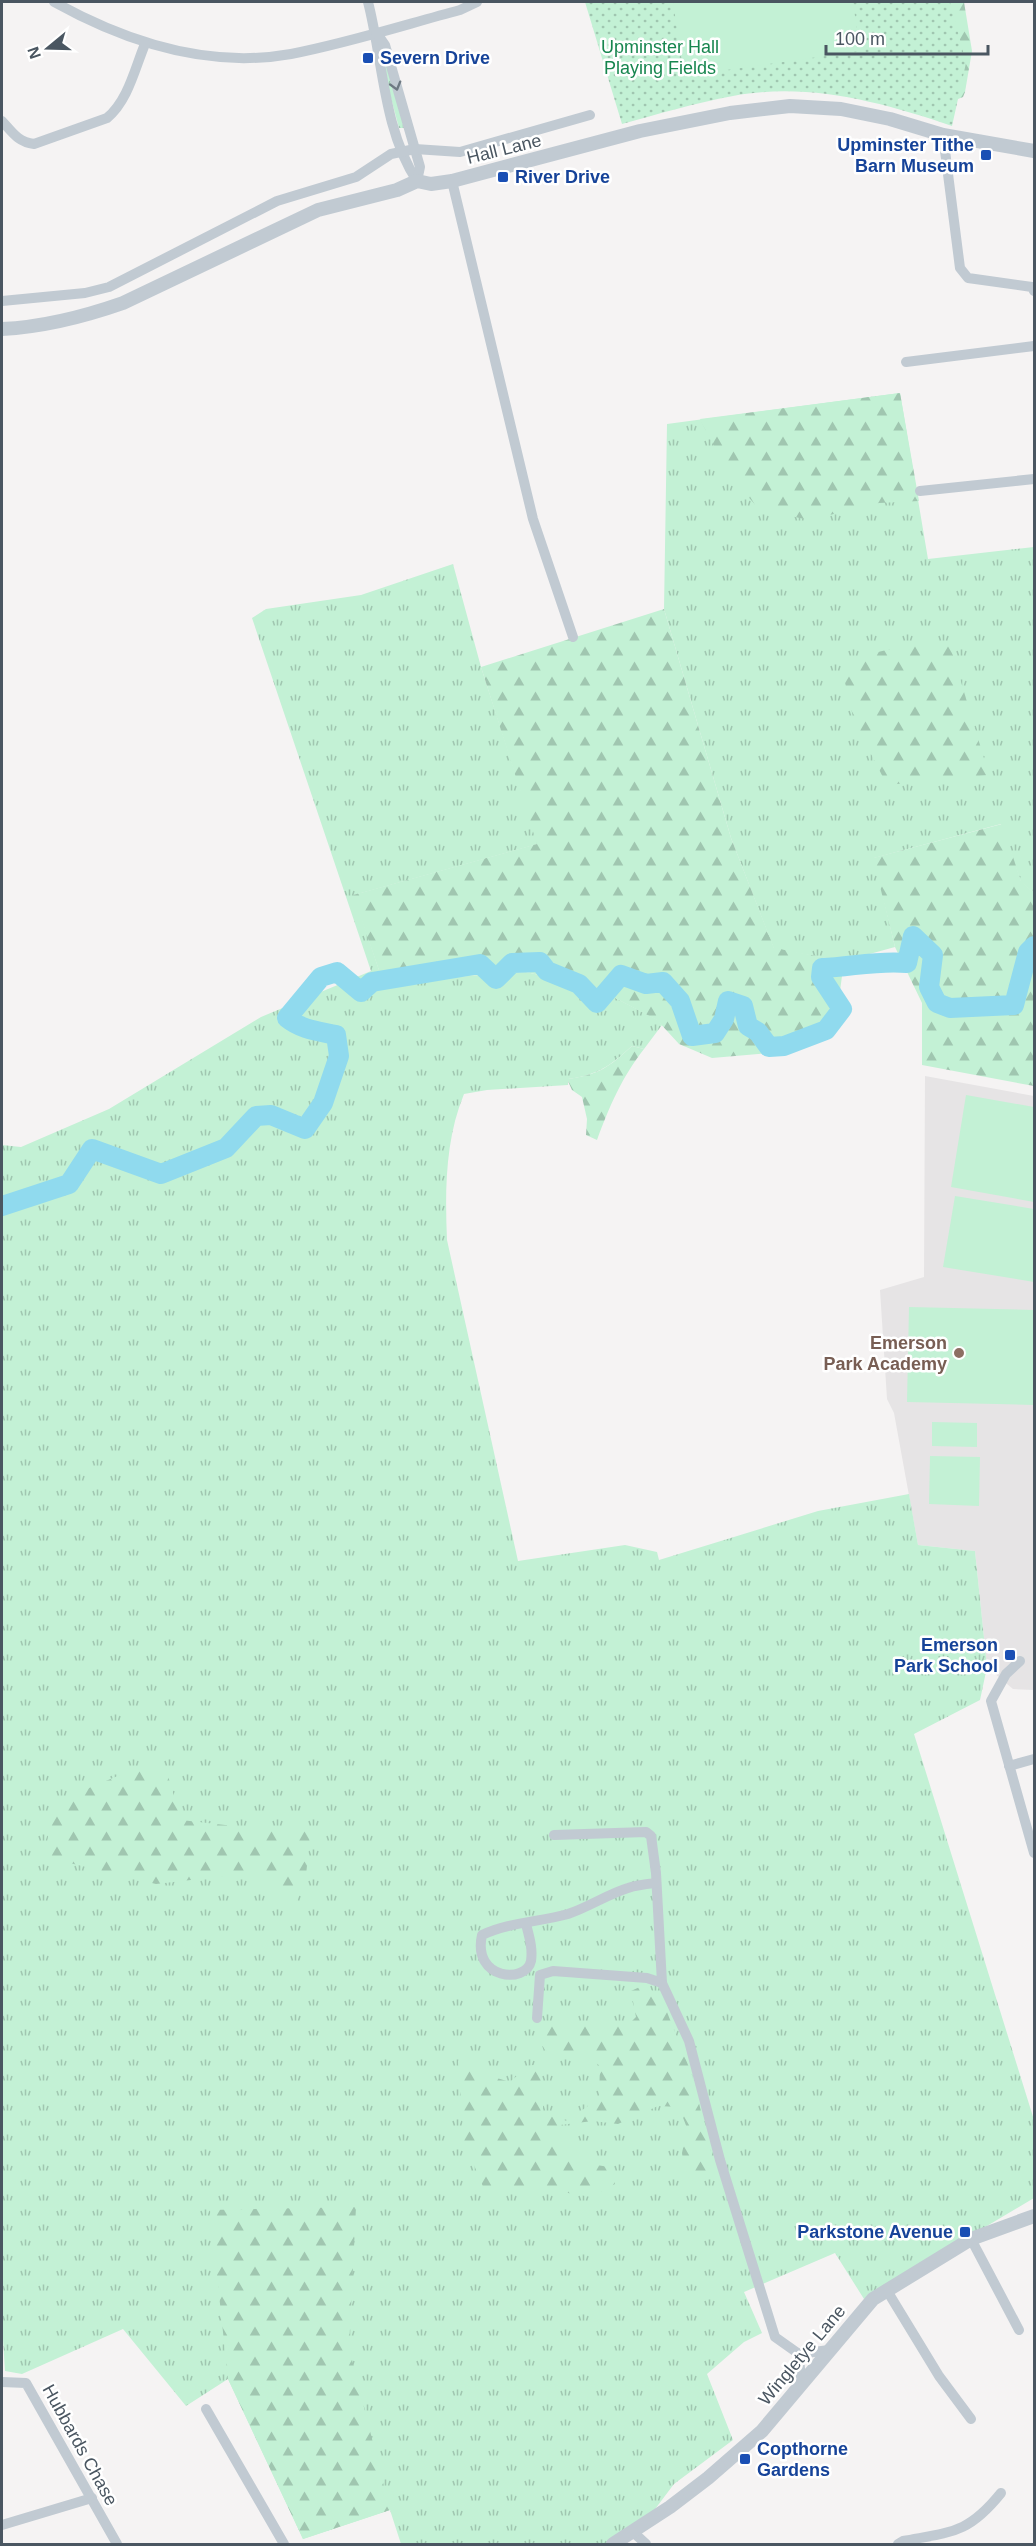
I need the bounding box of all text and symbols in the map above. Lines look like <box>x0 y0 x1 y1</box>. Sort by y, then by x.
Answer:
north arrow <box>18 18 78 78</box>
scale bar <box>826 18 988 56</box>
text: 100 m <box>835 29 885 49</box>
park label: Upminster Hall Playing Fields <box>601 37 719 78</box>
text: N <box>24 44 44 61</box>
place label: Severn Drive <box>380 48 490 68</box>
marker: Severn Drive <box>361 51 375 65</box>
one-way arrow <box>389 80 401 91</box>
street label: Hall Lane <box>465 130 543 168</box>
place label: Upminster Tithe Barn Museum <box>837 135 974 176</box>
marker: Upminster Tithe Barn Museum <box>979 148 993 162</box>
place label: River Drive <box>515 167 610 187</box>
marker: River Drive <box>496 170 510 184</box>
place label: Emerson Park Academy <box>824 1333 947 1374</box>
marker: Emerson Park Academy <box>952 1346 966 1360</box>
place label: Emerson Park School <box>894 1635 998 1676</box>
marker: Emerson Park School <box>1003 1648 1017 1662</box>
place label: Parkstone Avenue <box>797 2222 953 2242</box>
marker: Parkstone Avenue <box>958 2225 972 2239</box>
street label: Wingletye Lane <box>754 2301 850 2409</box>
street label: Hubbards Chase <box>39 2381 121 2509</box>
place label: Copthorne Gardens <box>757 2439 848 2480</box>
marker: Copthorne Gardens <box>738 2452 752 2466</box>

